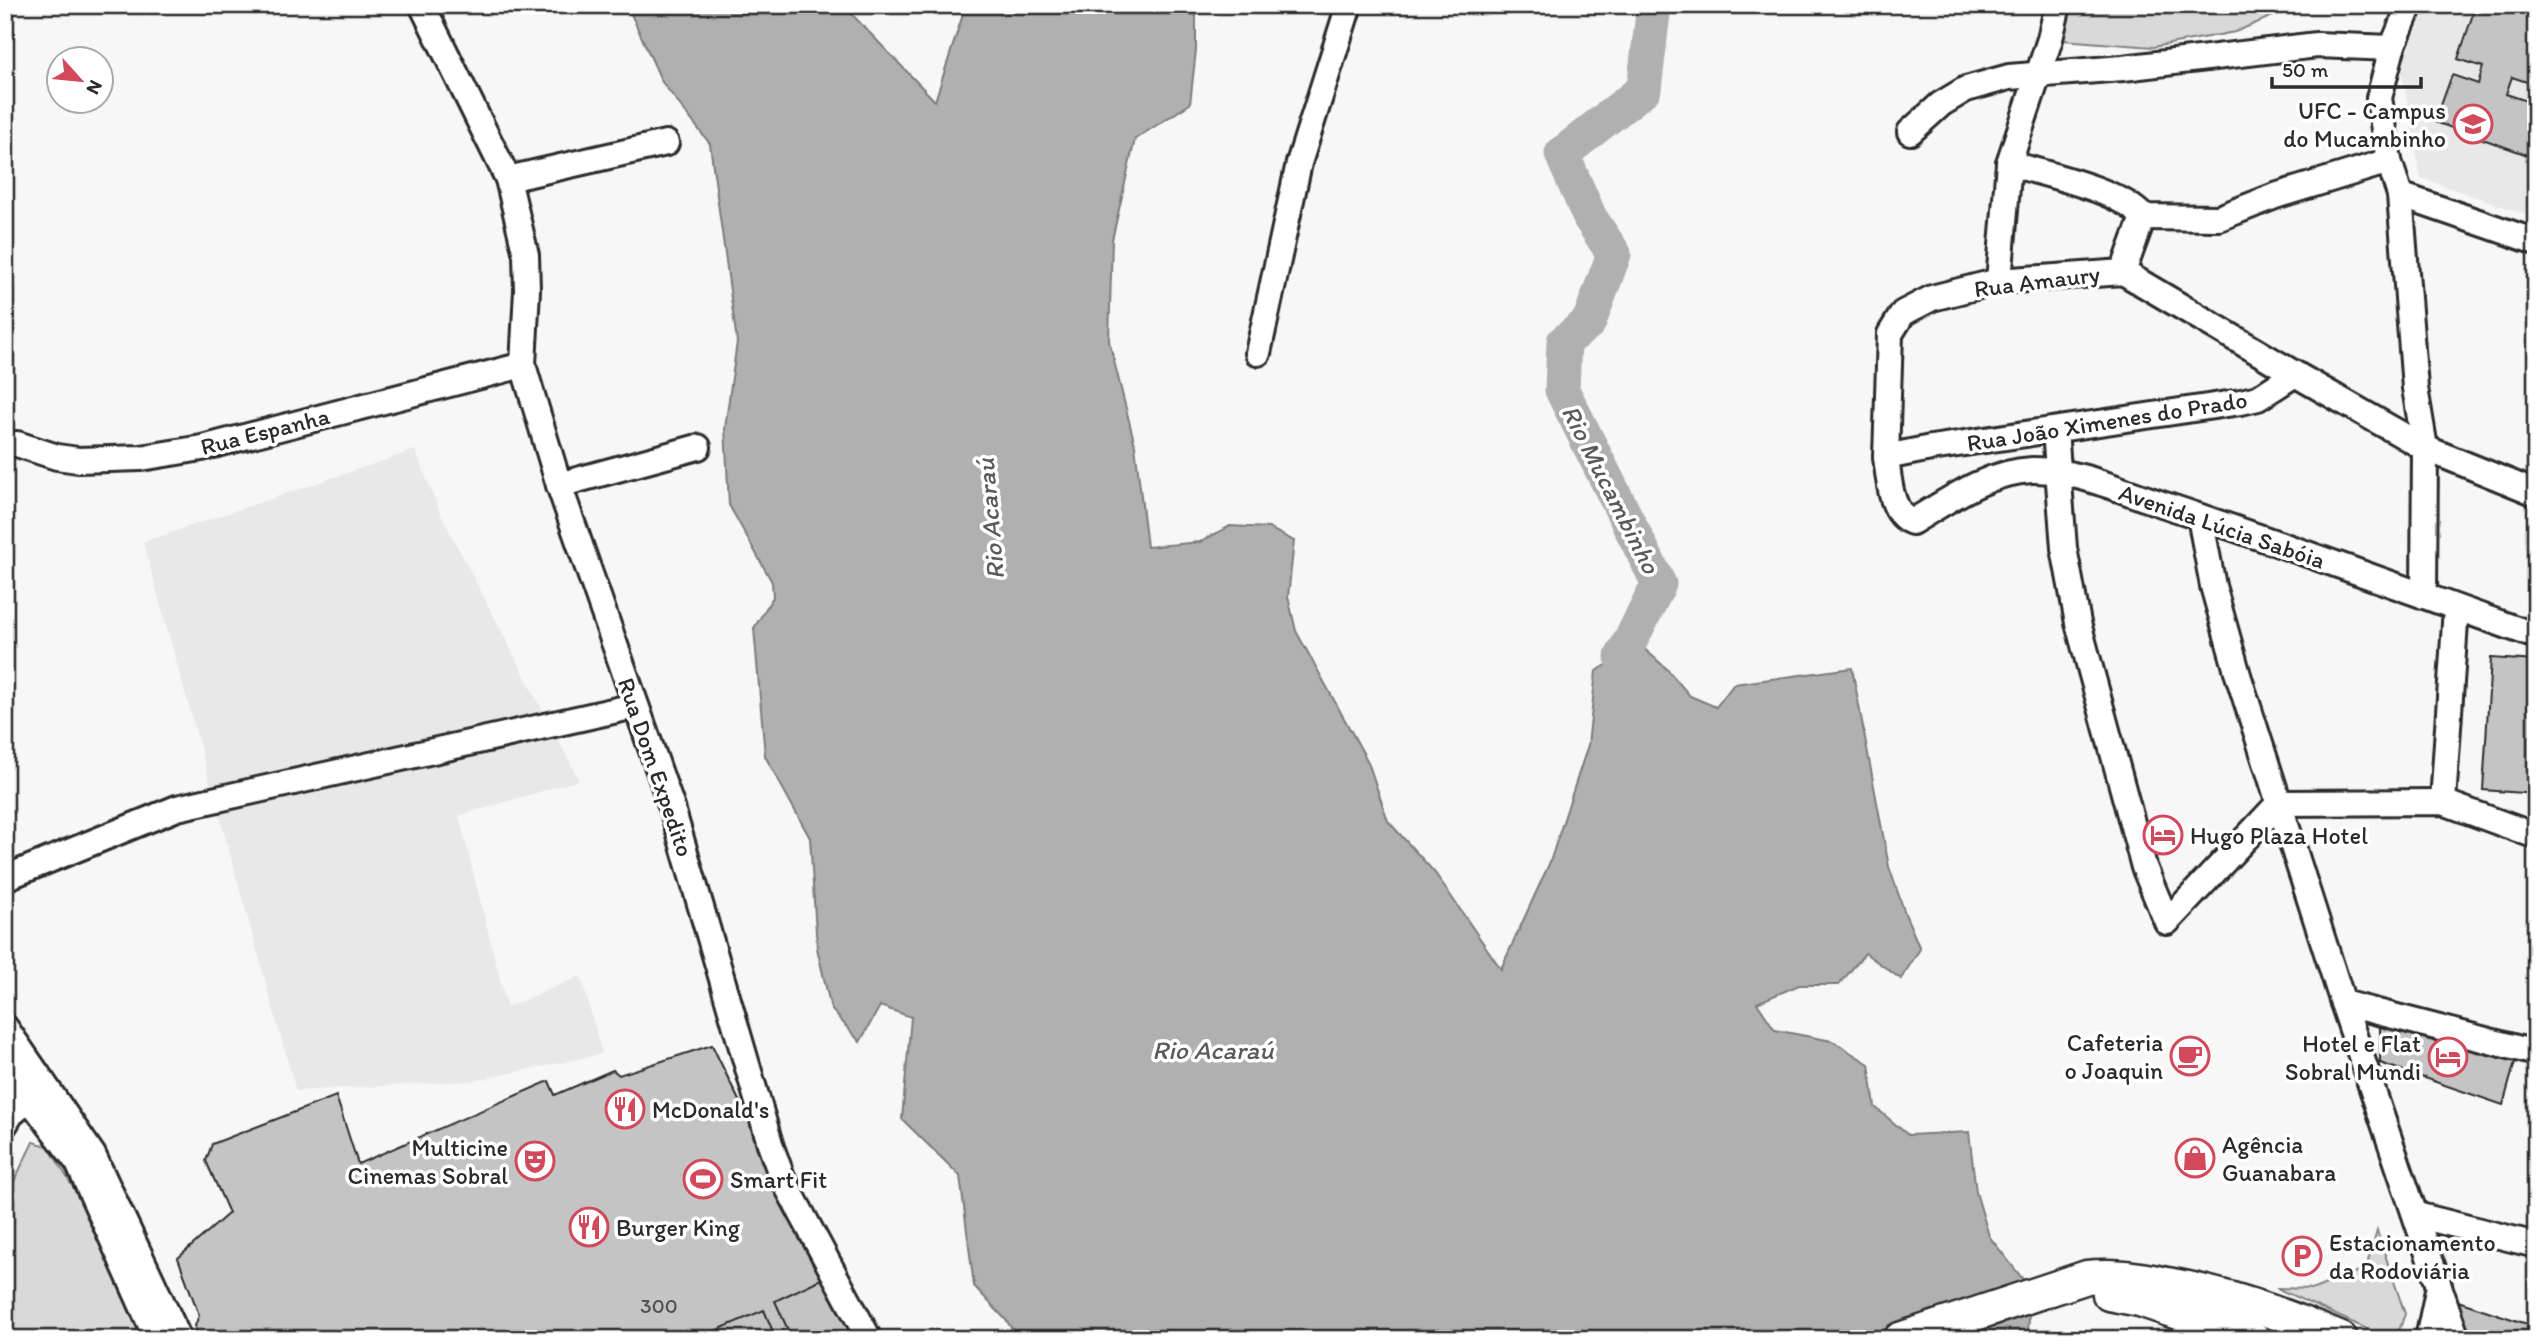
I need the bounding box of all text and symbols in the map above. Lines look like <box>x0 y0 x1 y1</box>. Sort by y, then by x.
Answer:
north arrow <box>46 46 116 116</box>
scale bar <box>2272 46 2420 90</box>
text: 50 m <box>2282 57 2329 82</box>
text: N <box>82 77 108 98</box>
place label: UFC - Campus do Mucambinho <box>2283 96 2446 153</box>
school or university icon: UFC - Campus do Mucambinho <box>2452 103 2494 145</box>
street label: Rua Amaury <box>1972 259 2102 303</box>
street label: Rua João Ximenes do Prado <box>1965 385 2249 457</box>
water label: Rio Mucambinho <box>1555 399 1668 579</box>
street label: Rua Espanha <box>197 401 333 461</box>
water label: Rio Acaraú <box>969 456 1011 581</box>
street label: Avenida Lúcia Sabóia <box>2115 477 2329 575</box>
street label: Rua Dom Expedito <box>612 674 700 860</box>
hotel icon: Hugo Plaza Hotel <box>2142 814 2184 856</box>
place label: Hugo Plaza Hotel <box>2190 821 2368 850</box>
place label: Cafeteria o Joaquin <box>2064 1028 2163 1085</box>
place label: Hotel e Flat Sobral Mundi <box>2285 1029 2421 1086</box>
water label: Rio Acaraú <box>1152 1034 1274 1066</box>
cafe icon: Cafeteria o Joaquin <box>2169 1035 2211 1077</box>
hotel icon: Hotel e Flat Sobral Mundi <box>2427 1036 2469 1078</box>
restaurant icon: McDonald's <box>604 1088 646 1130</box>
place label: McDonald's <box>652 1095 769 1124</box>
place label: Agência Guanabara <box>2222 1130 2336 1187</box>
place label: Multicine Cinemas Sobral <box>348 1133 508 1190</box>
shop icon: Agência Guanabara <box>2174 1137 2216 1179</box>
theatre icon: Multicine Cinemas Sobral <box>514 1140 556 1182</box>
sports icon: Smart Fit <box>682 1158 724 1200</box>
place label: Smart Fit <box>730 1165 827 1194</box>
restaurant icon: Burger King <box>568 1206 610 1248</box>
place label: Burger King <box>616 1213 741 1242</box>
place label: Estacionamento da Rodoviária <box>2329 1228 2496 1285</box>
parking icon: Estacionamento da Rodoviária <box>2281 1235 2323 1277</box>
house number: 300 <box>640 1293 678 1318</box>

